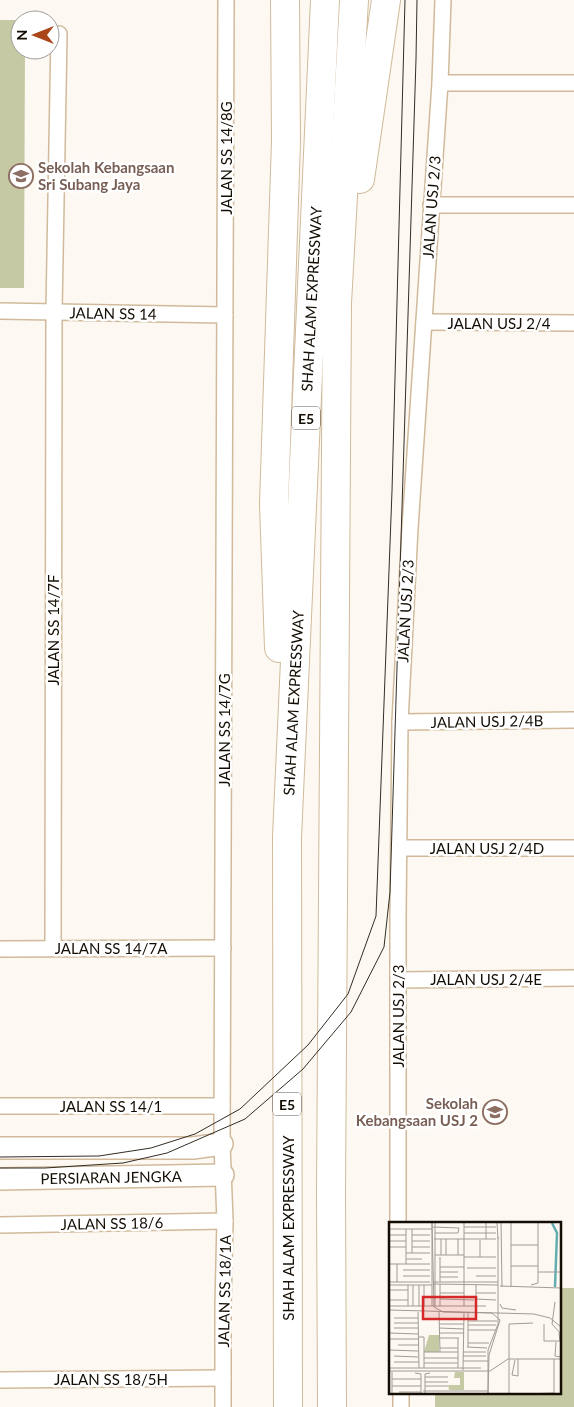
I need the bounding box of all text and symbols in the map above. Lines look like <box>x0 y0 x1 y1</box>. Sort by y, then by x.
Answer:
north arrow <box>10 10 60 60</box>
text: N <box>13 30 30 40</box>
street label: JALAN SS 14/8G <box>217 101 235 215</box>
street label: JALAN USJ 2/3 <box>418 155 444 259</box>
place label: Sekolah Kebangsaan Sri Subang Jaya <box>38 158 174 193</box>
school or university icon: Sekolah Kebangsaan Sri Subang Jaya <box>8 163 34 189</box>
street label: SHAH ALAM EXPRESSWAY <box>297 205 325 392</box>
street label: JALAN SS 14 <box>69 303 157 323</box>
street label: JALAN USJ 2/4 <box>448 314 551 332</box>
road number: E5 <box>292 406 320 429</box>
street label: JALAN USJ 2/3 <box>393 559 417 663</box>
street label: JALAN SS 14/7F <box>44 575 62 685</box>
street label: SHAH ALAM EXPRESSWAY <box>279 609 307 796</box>
street label: JALAN SS 14/7G <box>215 673 233 787</box>
street label: JALAN USJ 2/4B <box>431 711 543 731</box>
street label: JALAN USJ 2/4D <box>430 839 544 857</box>
street label: JALAN SS 14/7A <box>55 939 168 957</box>
street label: JALAN USJ 2/3 <box>389 965 407 1068</box>
street label: JALAN USJ 2/4E <box>430 970 542 988</box>
road number: E5 <box>273 1092 301 1116</box>
place label: Sekolah Kebangsaan USJ 2 <box>356 1094 478 1129</box>
street label: JALAN SS 14/1 <box>60 1097 162 1115</box>
school or university icon: Sekolah Kebangsaan USJ 2 <box>482 1099 508 1125</box>
street label: SHAH ALAM EXPRESSWAY <box>279 1135 297 1321</box>
street label: PERSIARAN JENGKA <box>40 1167 183 1187</box>
street label: JALAN SS 18/6 <box>61 1213 164 1233</box>
inset map <box>389 1222 562 1394</box>
street label: JALAN SS 18/1A <box>214 1234 234 1347</box>
street label: JALAN SS 18/5H <box>54 1370 168 1388</box>

